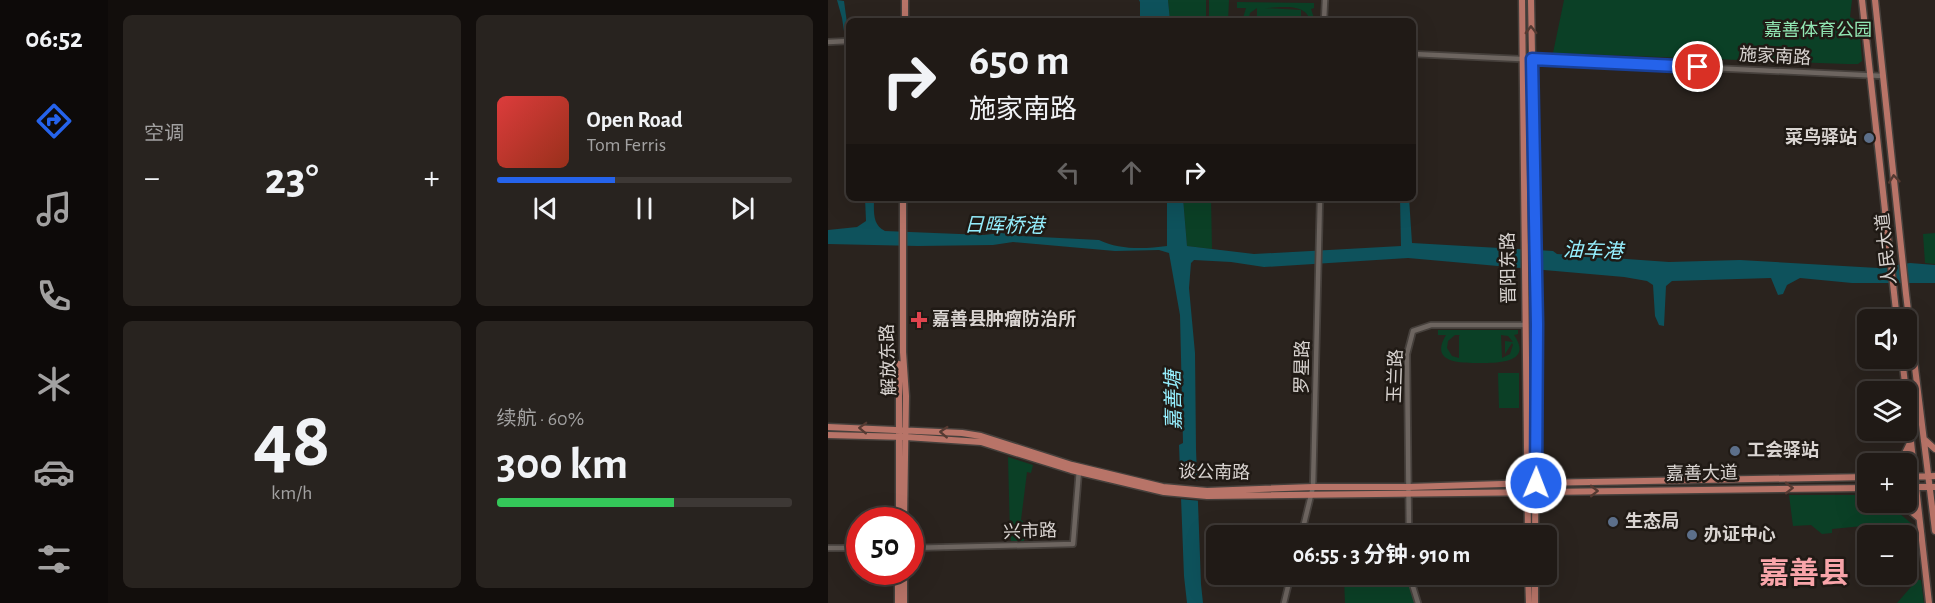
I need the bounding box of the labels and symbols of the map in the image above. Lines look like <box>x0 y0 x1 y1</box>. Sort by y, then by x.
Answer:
park label: 嘉善体育公园 <box>1764 20 1872 40</box>
one-way arrow <box>1525 25 1538 34</box>
pin <box>1672 41 1723 92</box>
street label: 施家南路 <box>1739 44 1812 68</box>
place label: 菜鸟驿站 <box>1785 127 1857 147</box>
marker: 菜鸟驿站 <box>1862 131 1876 145</box>
one-way arrow <box>1888 175 1901 184</box>
street label: 人民大道 <box>1872 212 1900 286</box>
water label: 日晖桥港 <box>964 214 1047 237</box>
street label: 晋阳东路 <box>1497 232 1519 304</box>
water label: 油车港 <box>1563 239 1626 262</box>
place label: 嘉善县肿瘤防治所 <box>932 309 1076 329</box>
marker: 嘉善县肿瘤防治所 <box>910 311 928 329</box>
street label: 解放东路 <box>877 324 899 396</box>
street label: 罗星路 <box>1292 340 1312 394</box>
street label: 玉兰路 <box>1384 349 1406 403</box>
water label: 嘉善塘 <box>1162 367 1185 430</box>
one-way arrow <box>859 422 868 435</box>
one-way arrow <box>940 425 949 438</box>
place label: 工会驿站 <box>1747 440 1819 460</box>
marker: 工会驿站 <box>1728 444 1742 458</box>
position arrow <box>1504 451 1568 515</box>
street label: 谈公南路 <box>1178 461 1250 483</box>
street label: 嘉善大道 <box>1666 462 1738 484</box>
one-way arrow <box>1785 482 1794 495</box>
one-way arrow <box>1590 484 1599 497</box>
speed limit sign: 50 <box>846 507 924 585</box>
place label: 生态局 <box>1625 512 1679 531</box>
marker: 生态局 <box>1606 515 1620 529</box>
street label: 兴市路 <box>1003 520 1057 542</box>
place label: 办证中心 <box>1704 525 1776 544</box>
marker: 办证中心 <box>1685 528 1699 542</box>
district label: 嘉善县 <box>1759 557 1849 589</box>

